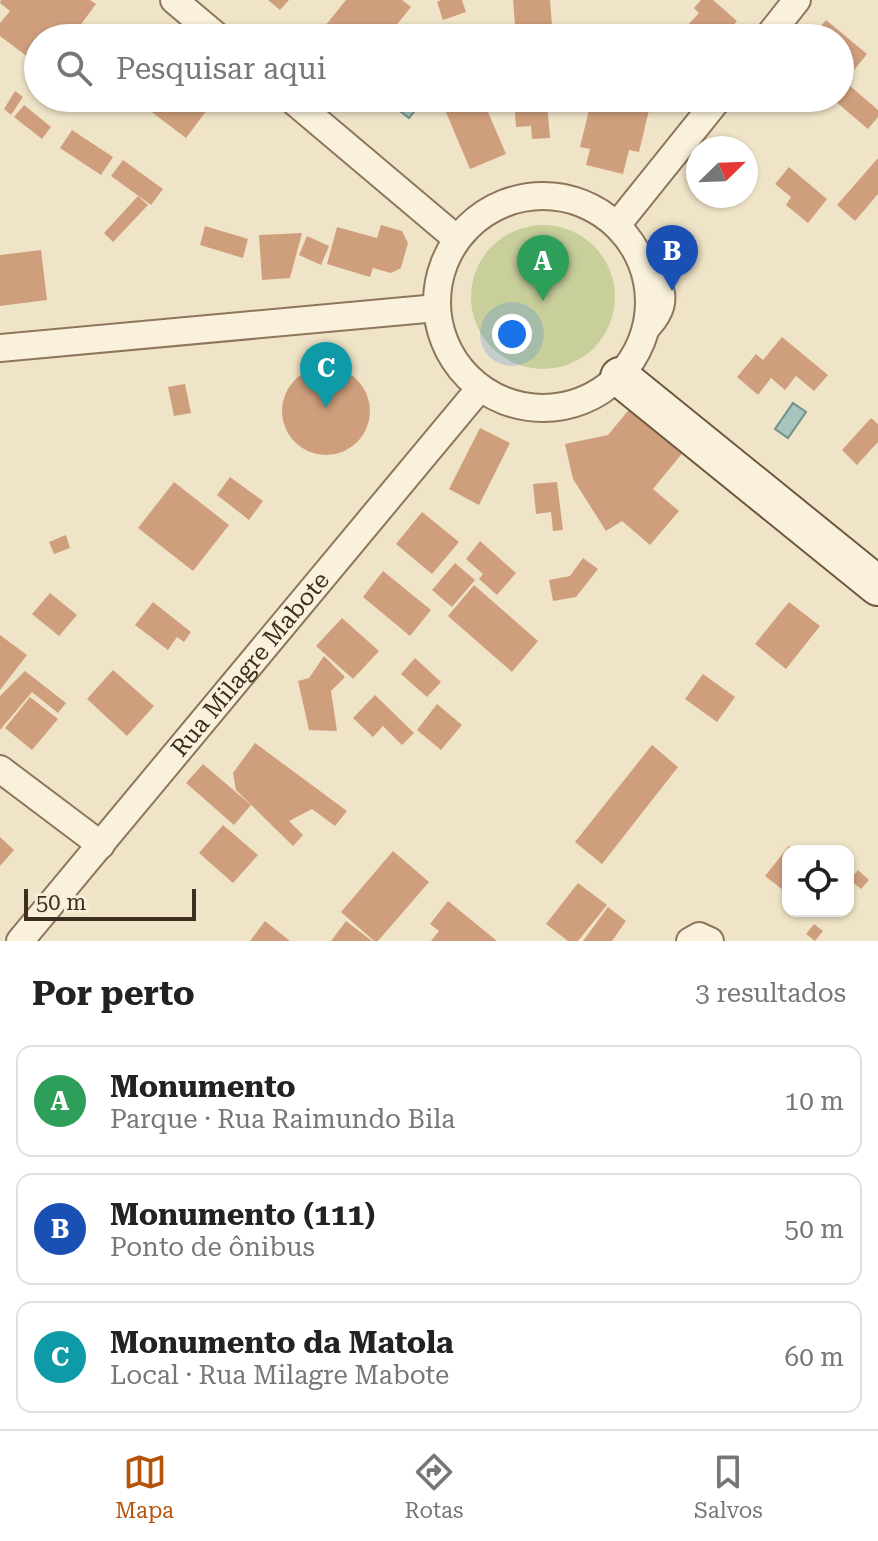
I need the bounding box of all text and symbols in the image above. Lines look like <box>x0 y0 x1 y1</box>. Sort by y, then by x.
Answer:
search box <box>24 24 854 112</box>
icon: search <box>52 46 96 90</box>
text: Pesquisar aqui <box>116 51 326 86</box>
north arrow <box>686 136 758 208</box>
pin: B <box>646 225 698 291</box>
pin: A <box>517 235 569 301</box>
your location <box>492 314 532 354</box>
pin: C <box>300 342 352 408</box>
street label: Rua Milagre Mabote <box>165 566 335 762</box>
map controls <box>782 845 854 917</box>
button: locate <box>782 845 854 917</box>
scale bar <box>24 885 196 921</box>
text: 50 m <box>36 890 86 915</box>
text: Por perto <box>32 973 195 1013</box>
text: 3 resultados <box>695 978 846 1008</box>
text: Monumento <box>110 1069 296 1104</box>
text: A <box>51 1086 69 1116</box>
text: 10 m <box>785 1086 844 1116</box>
text: Parque · Rua Raimundo Bila <box>110 1104 455 1134</box>
text: Monumento (111) <box>110 1197 375 1232</box>
text: B <box>51 1214 69 1244</box>
text: 50 m <box>785 1214 844 1244</box>
text: Ponto de ônibus <box>110 1232 315 1262</box>
text: Monumento da Matola <box>110 1325 454 1360</box>
text: C <box>51 1342 69 1372</box>
text: 60 m <box>785 1342 844 1372</box>
text: Local · Rua Milagre Mabote <box>110 1360 449 1390</box>
tab: Mapa <box>115 1450 174 1523</box>
tab: Rotas <box>404 1450 463 1523</box>
tab: Salvos <box>694 1450 763 1523</box>

